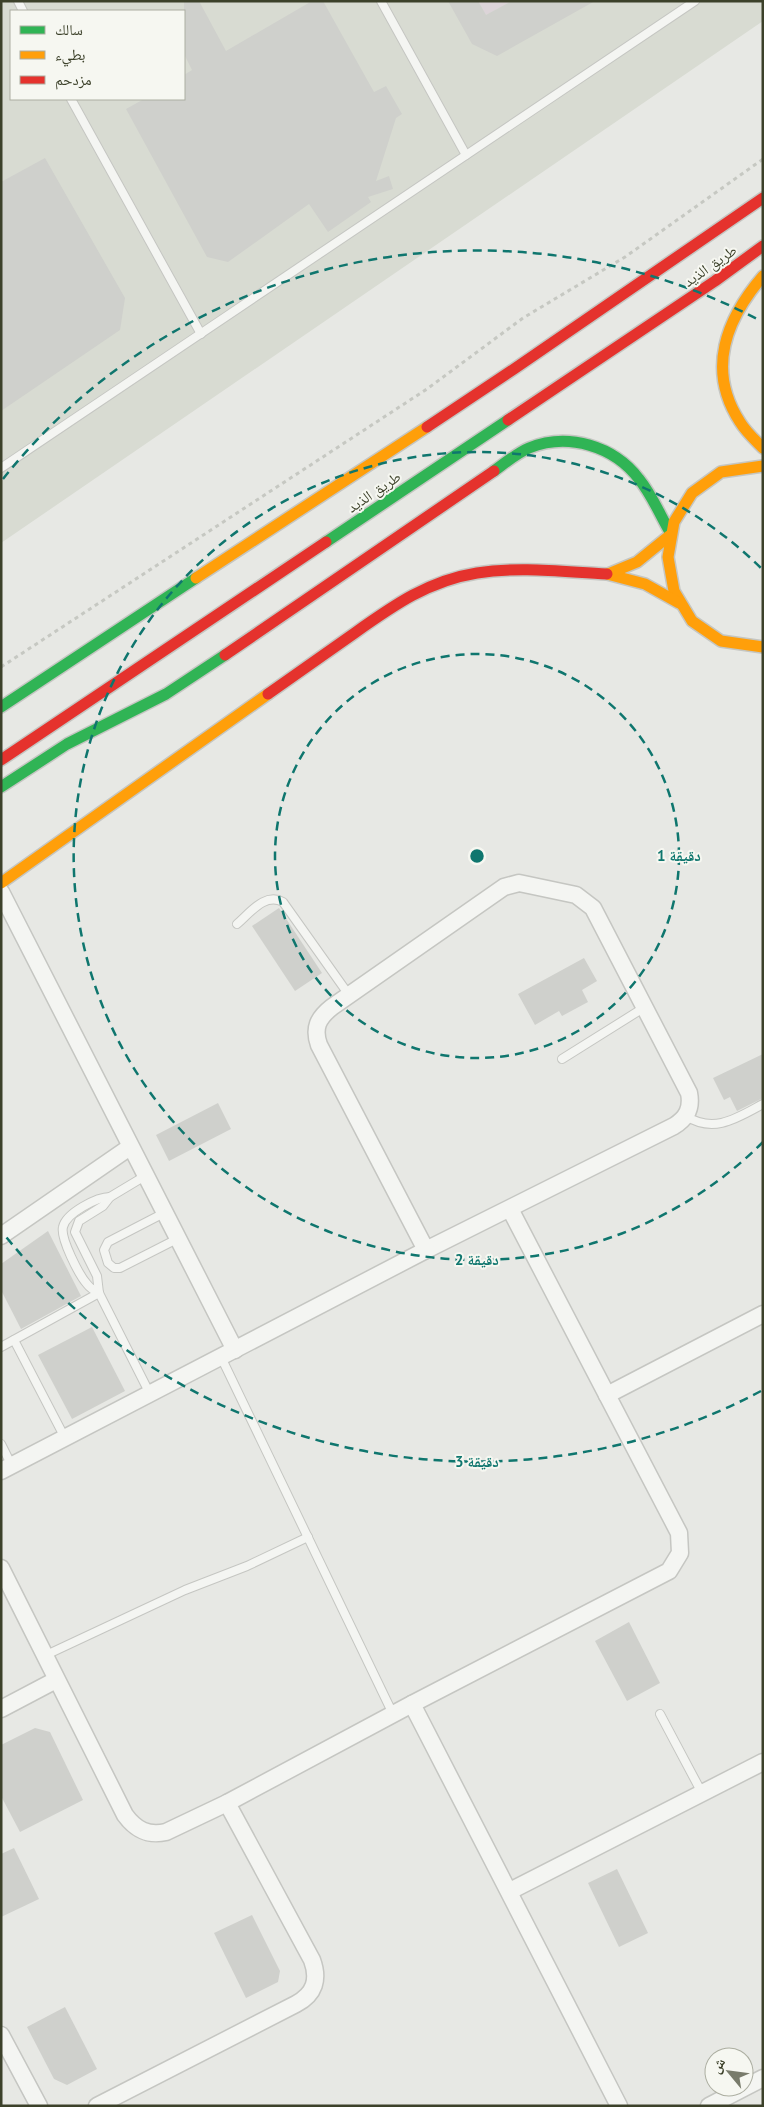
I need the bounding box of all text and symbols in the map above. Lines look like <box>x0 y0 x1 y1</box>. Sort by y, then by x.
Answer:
legend <box>10 10 185 100</box>
text: سالك <box>55 20 83 39</box>
text: بطيء <box>55 45 85 67</box>
text: مزدحم <box>55 70 92 90</box>
street label: طريق الذيد <box>679 240 741 292</box>
street label: طريق الذيد <box>343 467 405 517</box>
text: 1 دقيقة <box>657 846 701 865</box>
centre of rings <box>468 847 486 865</box>
text: 2 دقيقة <box>455 1250 499 1269</box>
text: 3 دقيقة <box>455 1452 499 1471</box>
north arrow <box>704 2047 754 2097</box>
text: ش <box>706 2055 729 2077</box>

